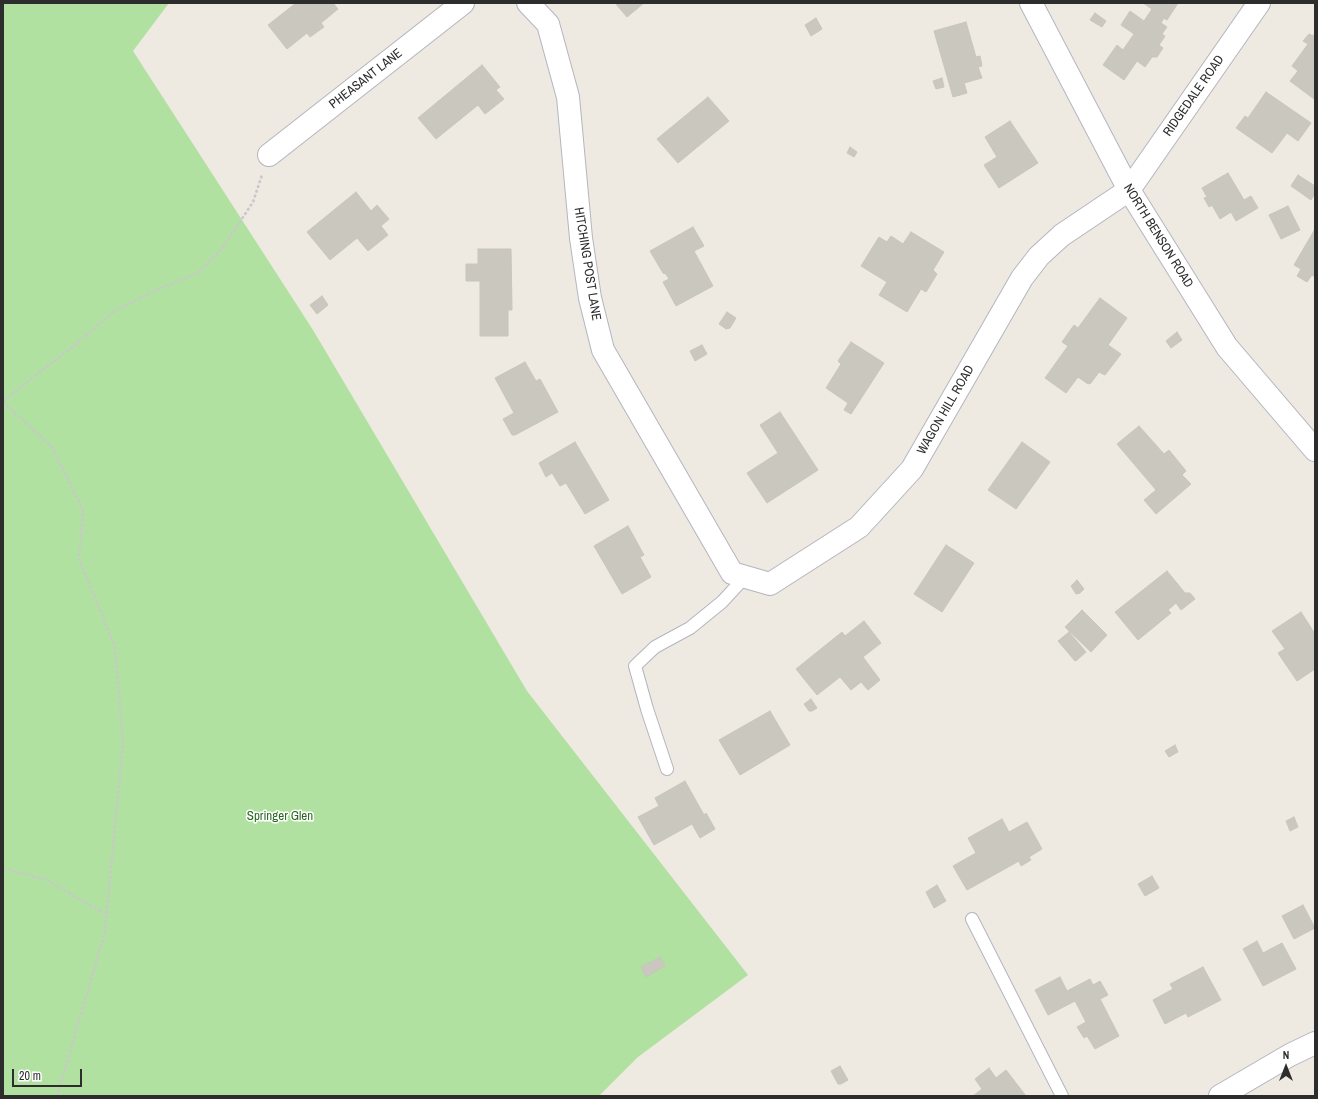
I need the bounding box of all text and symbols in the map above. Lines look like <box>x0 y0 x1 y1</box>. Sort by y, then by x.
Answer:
street label: PHEASANT LANE <box>326 46 406 112</box>
street label: RIDGEDALE ROAD <box>1160 52 1228 140</box>
street label: NORTH BENSON ROAD <box>1120 181 1196 291</box>
street label: HITCHING POST LANE <box>570 206 604 322</box>
street label: WAGON HILL ROAD <box>914 363 978 457</box>
park label: Springer Glen <box>247 809 313 825</box>
north arrow <box>1266 1047 1306 1087</box>
text: N <box>1283 1048 1289 1062</box>
scale bar <box>14 1061 84 1087</box>
text: 20 m <box>19 1068 41 1084</box>

